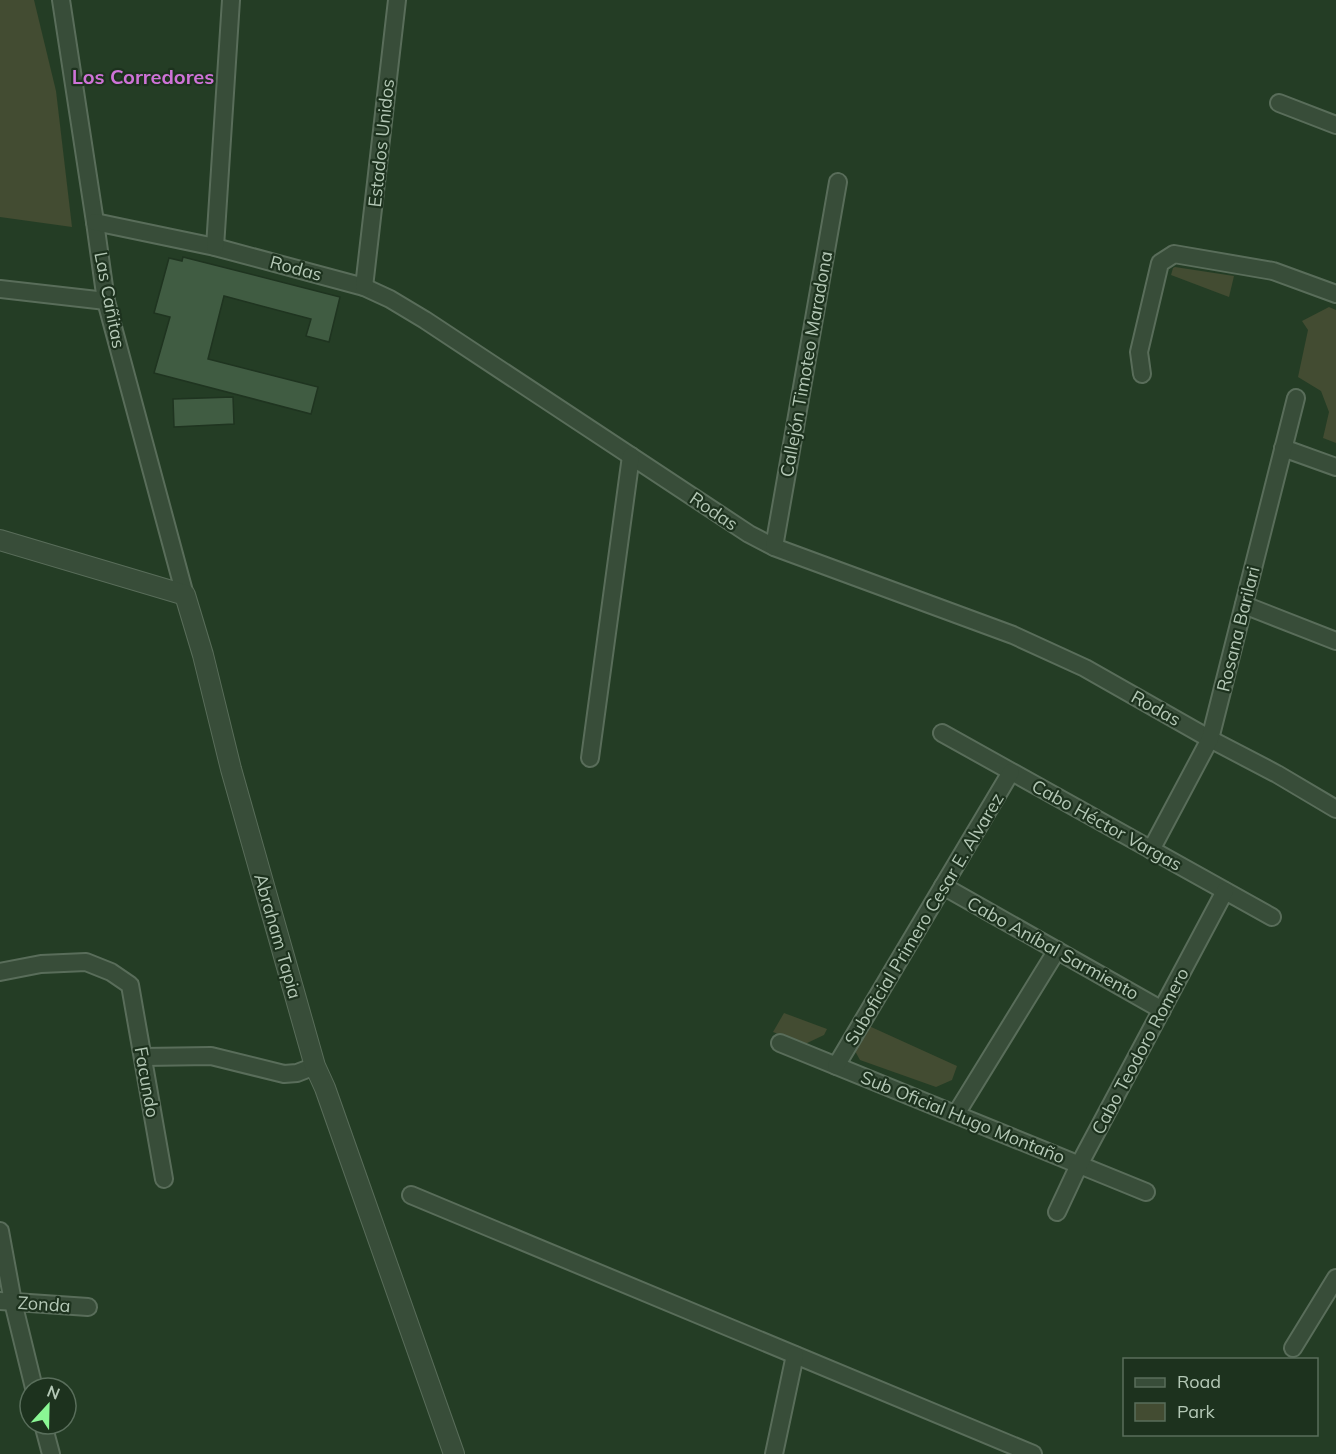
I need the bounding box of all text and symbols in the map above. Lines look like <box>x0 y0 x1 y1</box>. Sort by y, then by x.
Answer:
district label: Los Corredores <box>72 64 214 89</box>
street label: Estados Unidos <box>363 78 399 208</box>
street label: Callejón Timoteo Maradona <box>775 249 837 479</box>
street label: Las Cañitas <box>89 250 131 350</box>
street label: Rodas <box>267 250 325 286</box>
street label: Rodas <box>686 487 742 535</box>
street label: Rosana Barilari <box>1211 564 1265 694</box>
street label: Rodas <box>1127 685 1185 731</box>
street label: Cabo Héctor Vargas <box>1028 774 1186 876</box>
street label: Suboficial Primero Cesar E. Alvarez <box>839 789 1009 1049</box>
street label: Abraham Tapia <box>249 871 307 1001</box>
street label: Cabo Aníbal Sarmiento <box>963 891 1143 1005</box>
street label: Cabo Teodoro Romero <box>1086 964 1194 1138</box>
street label: Facundo <box>129 1045 165 1119</box>
street label: Sub Oficial Hugo Montaño <box>857 1065 1069 1169</box>
street label: Zonda <box>17 1291 71 1317</box>
legend <box>1123 1358 1318 1436</box>
text: Road <box>1177 1370 1221 1393</box>
north arrow <box>18 1376 78 1436</box>
text: N <box>44 1381 63 1404</box>
text: Park <box>1177 1400 1216 1423</box>

